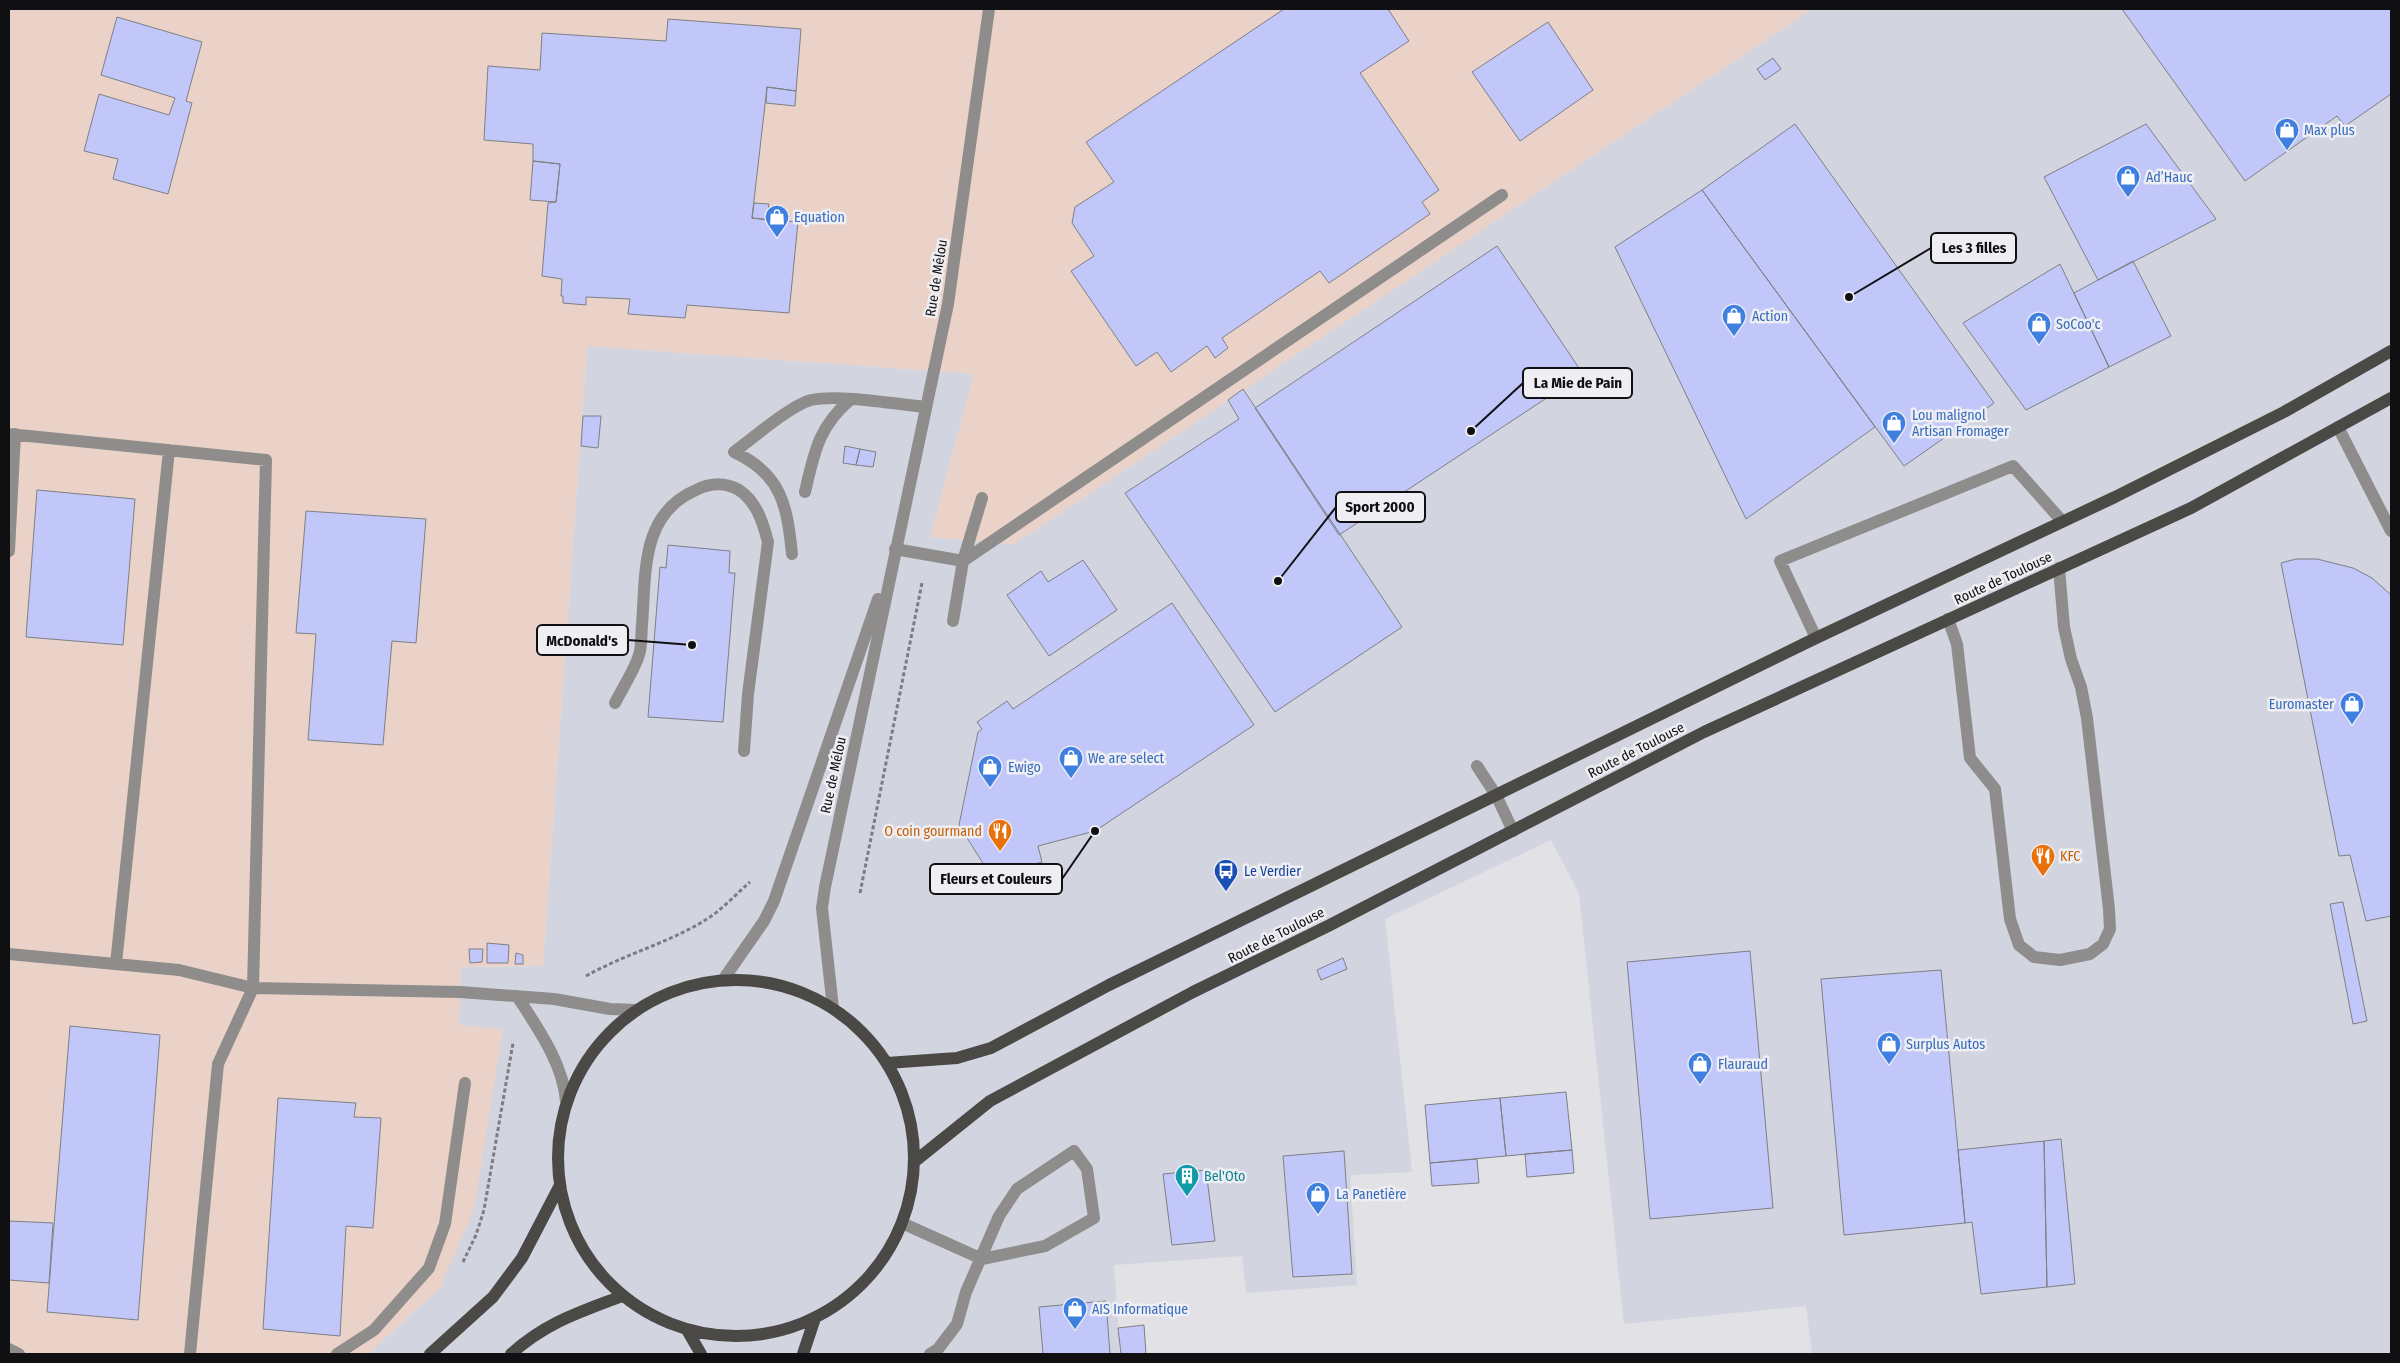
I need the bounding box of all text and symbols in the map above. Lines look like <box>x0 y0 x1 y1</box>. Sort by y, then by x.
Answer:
shop icon: Max plus <box>2274 117 2300 151</box>
place label: Max plus <box>2304 122 2355 139</box>
shop icon: Ad’Hauc <box>2115 164 2141 198</box>
place label: Ad’Hauc <box>2146 169 2193 186</box>
shop icon: Equation <box>764 204 790 238</box>
place label: Equation <box>794 209 845 226</box>
callout: Les 3 filles <box>1931 233 2016 263</box>
street label: Rue de Mélou <box>922 238 951 318</box>
text: Les 3 filles <box>1942 239 2007 257</box>
shop icon: Action <box>1721 303 1747 337</box>
place label: Action <box>1752 308 1788 325</box>
shop icon: SoCoo'c <box>2026 311 2052 345</box>
place label: SoCoo'c <box>2056 316 2100 333</box>
callout: La Mie de Pain <box>1523 368 1632 398</box>
text: La Mie de Pain <box>1534 374 1622 392</box>
place label: Lou malignol Artisan Fromager <box>1912 407 2009 440</box>
shop icon: Lou malignol Artisan Fromager <box>1881 410 1907 444</box>
callout: Sport 2000 <box>1336 492 1425 522</box>
text: Sport 2000 <box>1345 498 1415 516</box>
street label: Route de Toulouse <box>1952 548 2055 609</box>
callout: McDonald's <box>537 625 628 655</box>
text: McDonald's <box>546 632 618 650</box>
shop icon: Euromaster <box>2339 691 2365 725</box>
place label: Euromaster <box>2269 696 2334 713</box>
street label: Route de Toulouse <box>1585 719 1687 782</box>
street label: Rue de Mélou <box>817 735 850 815</box>
shop icon: We are select <box>1058 745 1084 779</box>
place label: We are select <box>1088 750 1165 767</box>
shop icon: Ewigo <box>977 754 1003 788</box>
place label: Ewigo <box>1008 759 1041 776</box>
restaurant icon: O coin gourmand <box>987 818 1013 852</box>
place label: O coin gourmand <box>884 823 982 840</box>
restaurant icon: KFC <box>2030 843 2056 877</box>
place label: KFC <box>2060 848 2080 865</box>
bus stop icon: Le Verdier <box>1213 858 1239 892</box>
place label: Le Verdier <box>1244 863 1301 880</box>
callout: Fleurs et Couleurs <box>930 864 1062 894</box>
text: Fleurs et Couleurs <box>940 870 1052 888</box>
street label: Route de Toulouse <box>1225 904 1327 967</box>
shop icon: Surplus Autos <box>1876 1031 1902 1065</box>
place label: Surplus Autos <box>1906 1036 1985 1053</box>
shop icon: Flauraud <box>1687 1051 1713 1085</box>
place label: Flauraud <box>1718 1056 1768 1073</box>
building icon: Bel'Oto <box>1174 1163 1200 1197</box>
place label: Bel'Oto <box>1204 1168 1245 1185</box>
shop icon: La Panetière <box>1305 1181 1331 1215</box>
place label: La Panetière <box>1336 1186 1407 1203</box>
shop icon: AIS Informatique <box>1062 1296 1088 1330</box>
place label: AIS Informatique <box>1092 1301 1188 1318</box>

